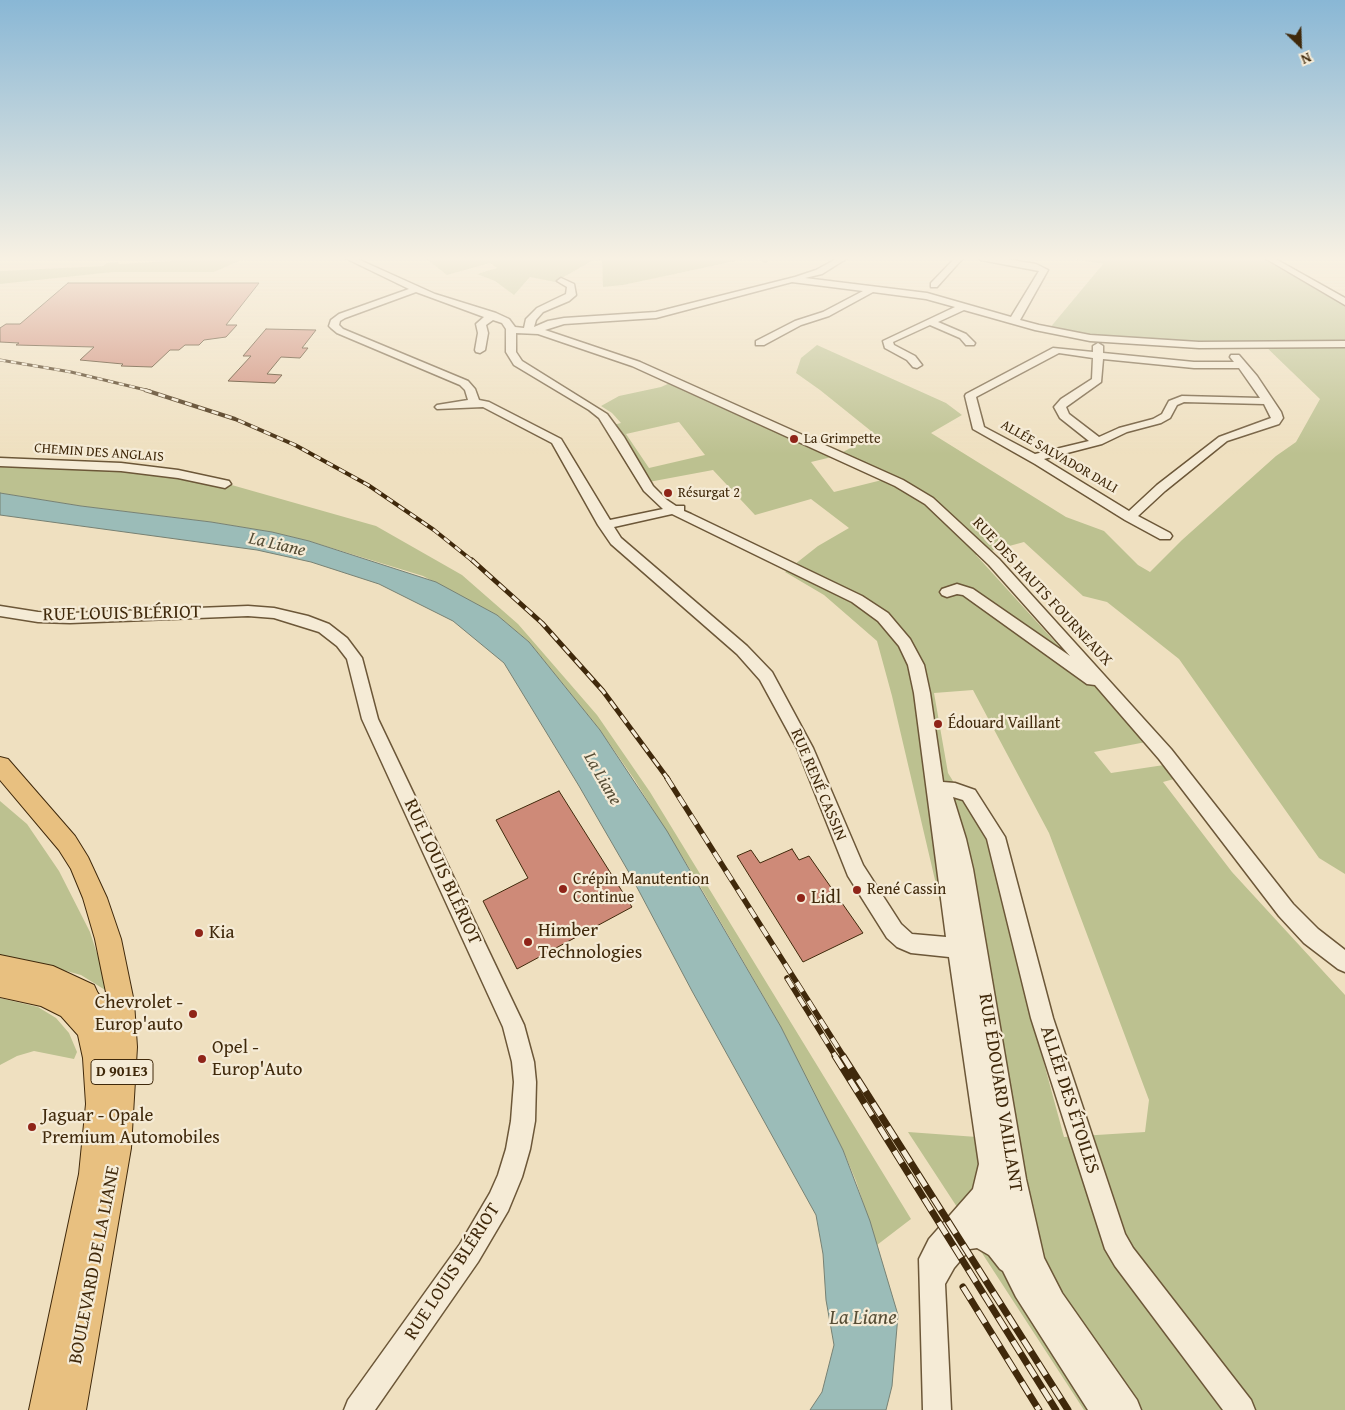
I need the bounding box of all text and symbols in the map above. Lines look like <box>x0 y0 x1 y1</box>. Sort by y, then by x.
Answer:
north arrow <box>1275 20 1325 70</box>
text: N <box>1298 48 1314 70</box>
street label: ALLÉE SALVADOR DALI <box>997 417 1121 497</box>
place label: La Grimpette <box>804 431 880 447</box>
marker: La Grimpette <box>788 433 800 445</box>
street label: CHEMIN DES ANGLAIS <box>34 440 164 466</box>
place label: Résurgat 2 <box>678 485 740 501</box>
marker: Résurgat 2 <box>662 487 674 499</box>
street label: RUE DES HAUTS FOURNEAUX <box>968 514 1116 670</box>
water label: La Liane <box>246 528 308 562</box>
street label: RUE LOUIS BLÉRIOT <box>43 601 201 627</box>
place label: Édouard Vaillant <box>948 714 1060 734</box>
marker: Édouard Vaillant <box>932 718 944 730</box>
street label: RUE RENÉ CASSIN <box>786 726 850 844</box>
water label: La Liane <box>578 749 626 809</box>
street label: RUE LOUIS BLÉRIOT <box>398 795 486 949</box>
place label: Crépin Manutention Continue <box>573 870 709 908</box>
place label: René Cassin <box>867 880 946 900</box>
marker: Crépin Manutention Continue <box>557 883 569 895</box>
marker: René Cassin <box>851 884 863 896</box>
place label: Lidl <box>811 887 841 909</box>
marker: Lidl <box>795 892 807 904</box>
place label: Himber Technologies <box>538 920 642 964</box>
place label: Kia <box>209 922 235 944</box>
marker: Kia <box>193 927 205 939</box>
marker: Himber Technologies <box>522 936 534 948</box>
place label: Chevrolet - Europ'auto <box>95 992 183 1036</box>
street label: RUE ÉDOUARD VAILLANT <box>973 992 1027 1194</box>
marker: Chevrolet - Europ'auto <box>187 1008 199 1020</box>
street label: ALLÉE DES ÉTOILES <box>1034 1023 1104 1177</box>
place label: Opel - Europ'Auto <box>212 1037 302 1081</box>
marker: Opel - Europ'Auto <box>196 1053 208 1065</box>
road number: D 901E3 <box>91 1060 153 1084</box>
place label: Jaguar - Opale Premium Automobiles <box>42 1105 220 1149</box>
marker: Jaguar - Opale Premium Automobiles <box>26 1121 38 1133</box>
street label: BOULEVARD DE LA LIANE <box>65 1164 125 1366</box>
street label: RUE LOUIS BLÉRIOT <box>400 1199 506 1345</box>
water label: La Liane <box>829 1306 897 1332</box>

